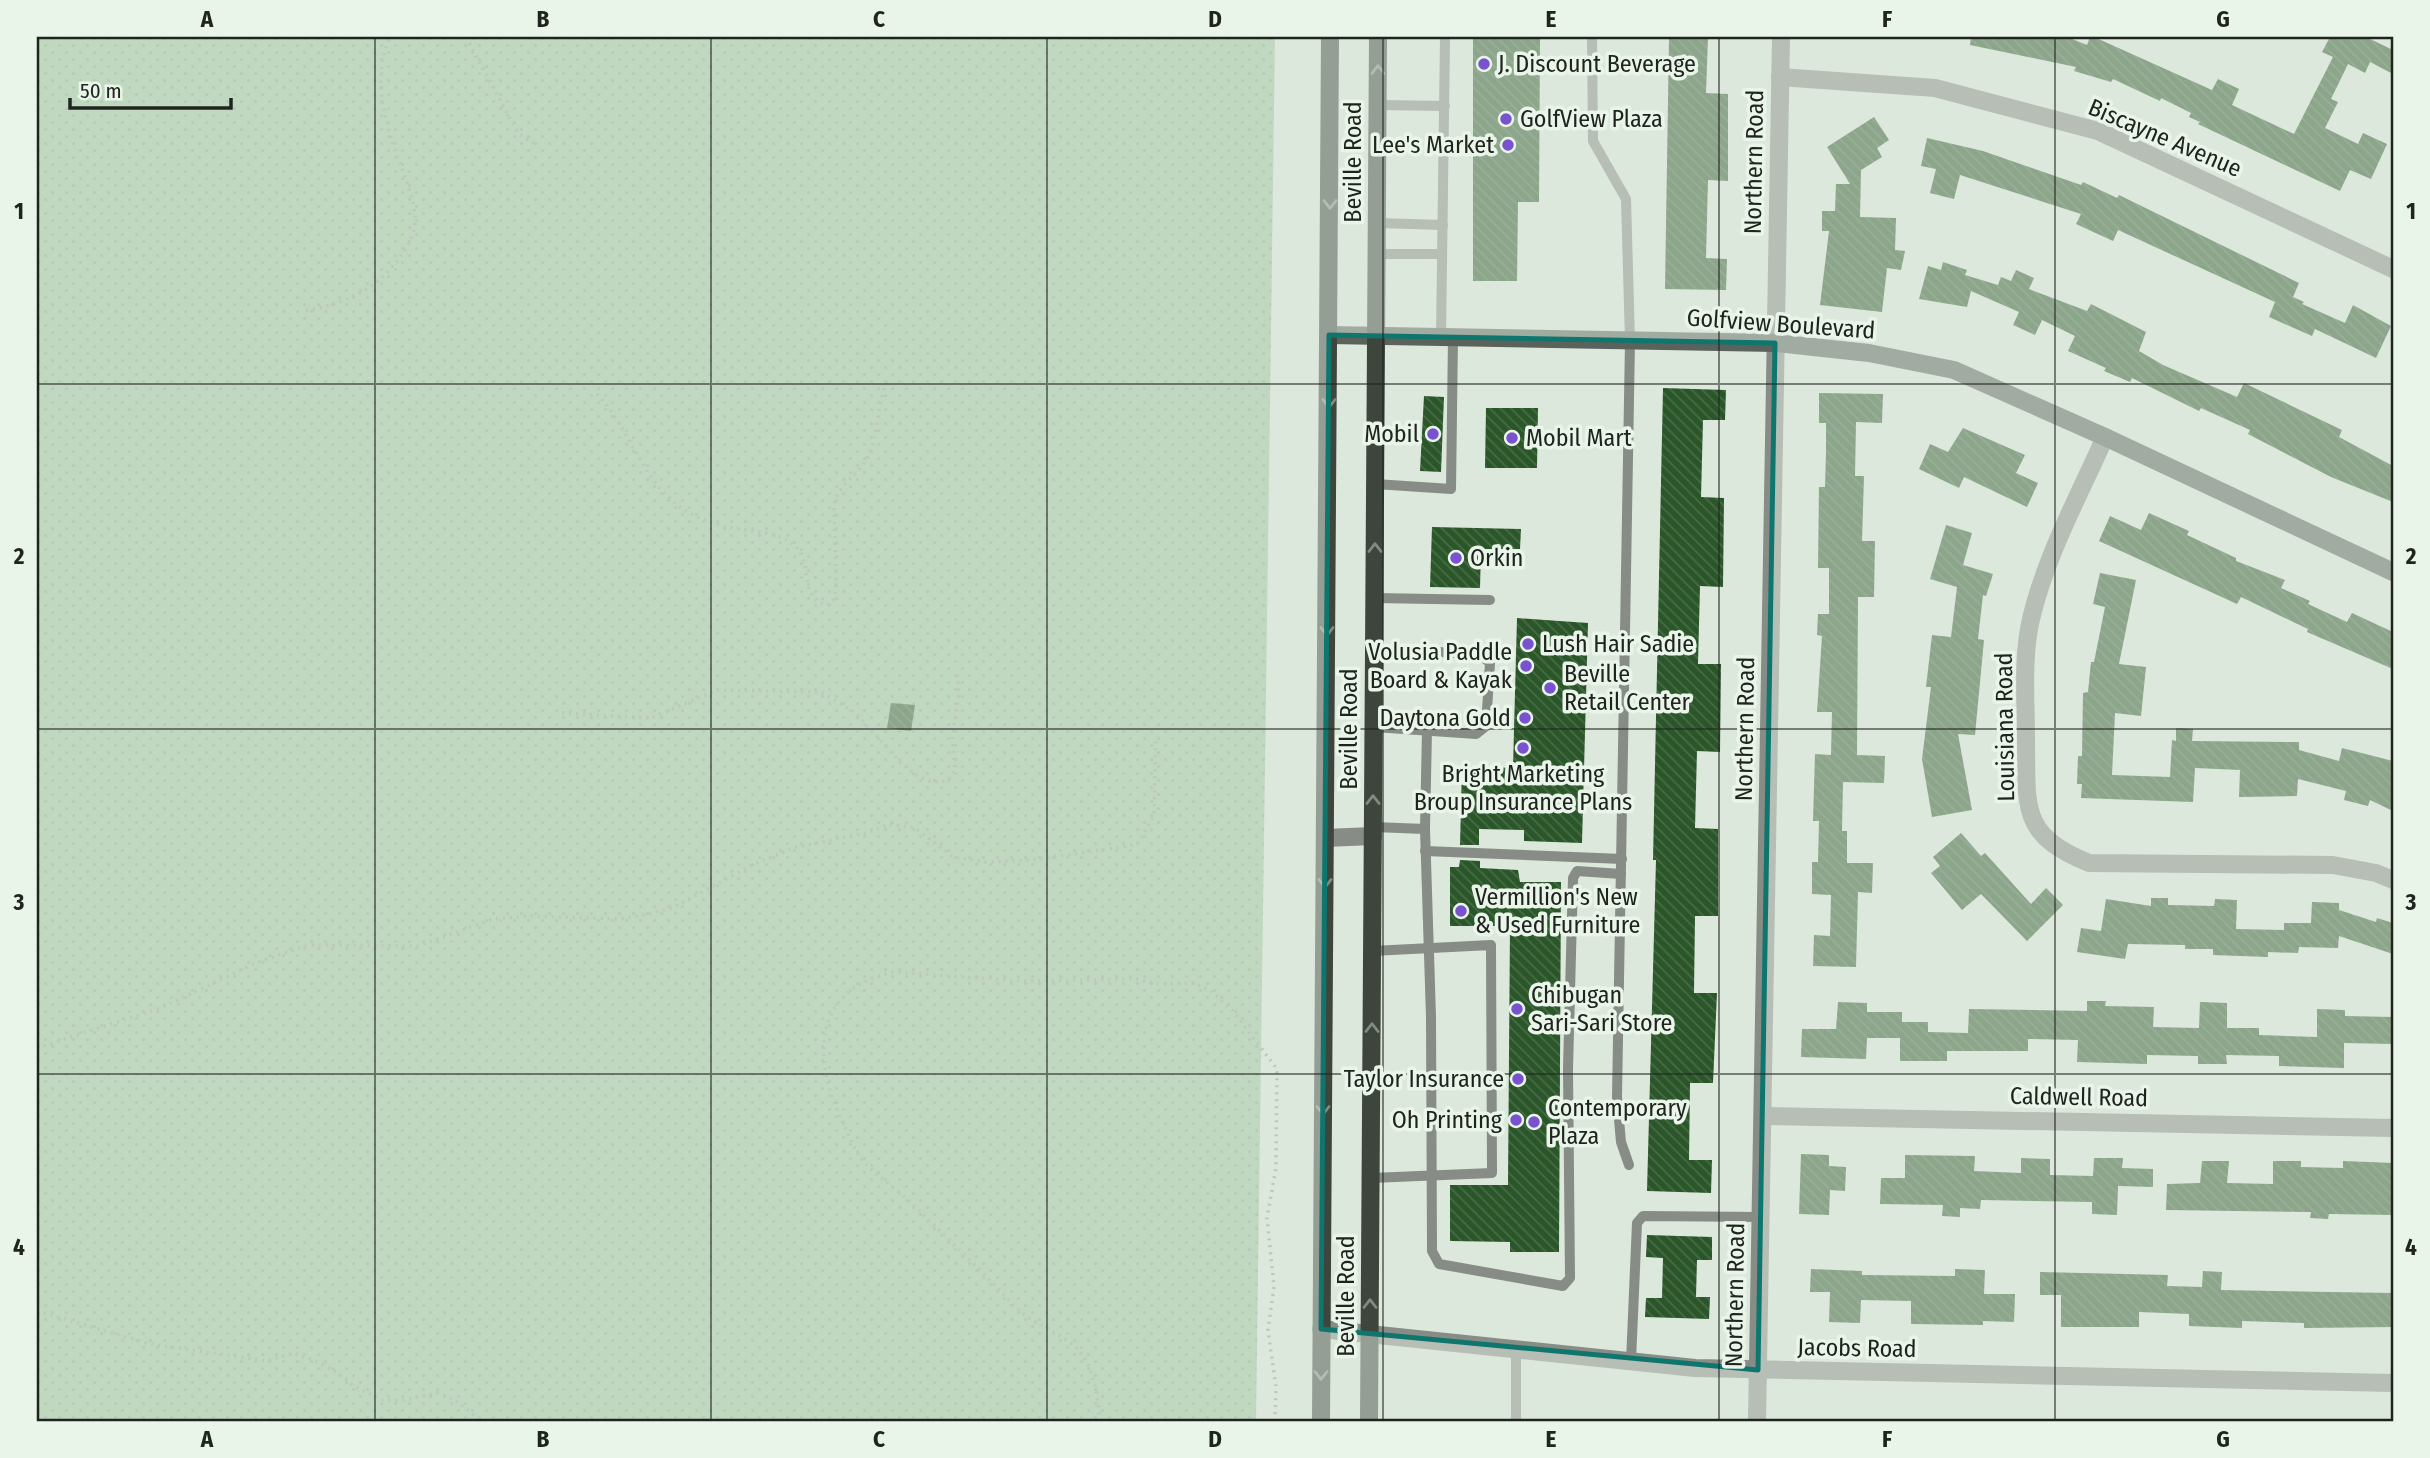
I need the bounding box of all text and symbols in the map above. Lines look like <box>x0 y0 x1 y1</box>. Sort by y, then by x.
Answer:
text: A <box>200 5 214 33</box>
text: B <box>537 5 550 33</box>
text: C <box>873 5 885 33</box>
text: D <box>1208 5 1222 33</box>
text: E <box>1546 5 1557 33</box>
text: F <box>1882 5 1892 33</box>
text: G <box>2216 5 2230 33</box>
place label: J. Discount Beverage <box>1498 50 1696 78</box>
marker: J. Discount Beverage <box>1476 56 1492 72</box>
one-way arrow <box>1370 64 1386 75</box>
scale bar <box>70 66 231 110</box>
text: 50 m <box>80 78 122 104</box>
street label: Northern Road <box>1739 90 1769 234</box>
street label: Biscayne Avenue <box>2084 93 2246 183</box>
street label: Beville Road <box>1339 101 1367 223</box>
place label: GolfView Plaza <box>1520 105 1663 133</box>
marker: GolfView Plaza <box>1498 111 1514 127</box>
place label: Lee's Market <box>1372 131 1494 159</box>
marker: Lee's Market <box>1500 137 1516 153</box>
text: 1 <box>14 197 24 225</box>
text: 1 <box>2406 197 2416 225</box>
one-way arrow <box>1322 199 1338 210</box>
street label: Golfview Boulevard <box>1686 303 1876 345</box>
one-way arrow <box>1321 399 1337 409</box>
place label: Mobil <box>1364 420 1419 448</box>
place label: Mobil Mart <box>1526 424 1632 452</box>
marker: Mobil <box>1425 426 1441 442</box>
marker: Mobil Mart <box>1504 430 1520 446</box>
text: 2 <box>13 542 25 570</box>
one-way arrow <box>1367 542 1383 553</box>
text: 2 <box>2405 542 2417 570</box>
place label: Orkin <box>1470 544 1523 572</box>
marker: Orkin <box>1448 550 1464 566</box>
one-way arrow <box>1319 626 1335 637</box>
place label: Lush Hair Sadie <box>1542 630 1694 658</box>
marker: Lush Hair Sadie <box>1520 636 1536 652</box>
place label: Volusia Paddle Board & Kayak <box>1368 638 1513 694</box>
street label: Louisiana Road <box>1990 652 2020 802</box>
street label: Northern Road <box>1730 657 1760 801</box>
marker: Volusia Paddle Board & Kayak <box>1518 658 1534 674</box>
place label: Beville Retail Center <box>1564 660 1691 716</box>
street label: Beville Road <box>1335 668 1363 790</box>
marker: Beville Retail Center <box>1542 680 1558 696</box>
place label: Daytona Gold <box>1380 704 1511 732</box>
marker: Daytona Gold <box>1517 710 1533 726</box>
marker: Bright Marketing Broup Insurance Plans <box>1515 740 1531 756</box>
place label: Bright Marketing Broup Insurance Plans <box>1414 760 1632 816</box>
one-way arrow <box>1365 794 1381 805</box>
one-way arrow <box>1317 878 1333 889</box>
place label: Vermillion's New & Used Furniture <box>1475 883 1640 939</box>
text: 3 <box>13 888 25 916</box>
text: 3 <box>2405 888 2417 916</box>
marker: Vermillion's New & Used Furniture <box>1453 903 1469 919</box>
place label: Chibugan Sari-Sari Store <box>1531 981 1672 1037</box>
marker: Chibugan Sari-Sari Store <box>1509 1001 1525 1017</box>
one-way arrow <box>1364 1022 1380 1032</box>
place label: Taylor Insurance <box>1344 1065 1504 1093</box>
marker: Taylor Insurance <box>1510 1071 1526 1087</box>
street label: Caldwell Road <box>2010 1082 2148 1112</box>
place label: Contemporary Plaza <box>1548 1094 1687 1150</box>
one-way arrow <box>1315 1106 1331 1116</box>
place label: Oh Printing <box>1392 1106 1503 1134</box>
marker: Oh Printing <box>1508 1112 1524 1128</box>
marker: Contemporary Plaza <box>1526 1114 1542 1130</box>
street label: Northern Road <box>1720 1223 1750 1367</box>
text: 4 <box>13 1233 25 1261</box>
text: 4 <box>2405 1233 2417 1261</box>
street label: Beville Road <box>1332 1235 1360 1357</box>
one-way arrow <box>1362 1298 1378 1309</box>
street label: Jacobs Road <box>1797 1333 1917 1363</box>
one-way arrow <box>1313 1370 1329 1381</box>
text: A <box>200 1425 214 1453</box>
text: B <box>537 1425 550 1453</box>
text: C <box>873 1425 885 1453</box>
text: D <box>1208 1425 1222 1453</box>
text: E <box>1546 1425 1557 1453</box>
text: F <box>1882 1425 1892 1453</box>
text: G <box>2216 1425 2230 1453</box>

